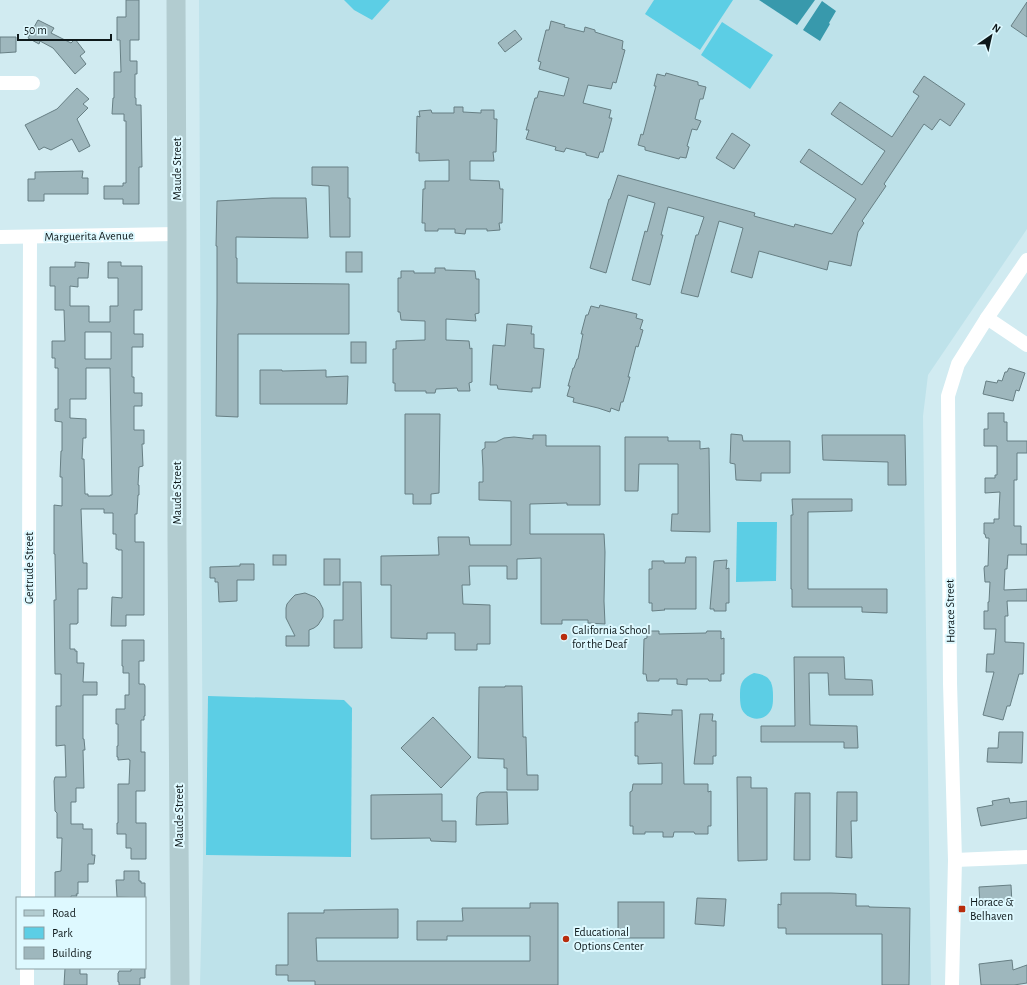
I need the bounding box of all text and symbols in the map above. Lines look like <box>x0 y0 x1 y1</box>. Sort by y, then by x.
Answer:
scale bar <box>18 16 111 42</box>
north arrow <box>971 16 1011 56</box>
text: N <box>990 21 1003 35</box>
text: 50 m <box>24 24 47 36</box>
street label: Maude Street <box>171 137 183 200</box>
street label: Marguerita Avenue <box>44 229 134 243</box>
street label: Maude Street <box>171 461 183 524</box>
street label: Gertrude Street <box>23 532 35 604</box>
street label: Horace Street <box>943 579 957 643</box>
place label: California School for the Deaf <box>572 624 650 650</box>
marker: California School for the Deaf <box>559 632 569 642</box>
street label: Maude Street <box>173 784 185 847</box>
place label: Horace & Belhaven <box>970 896 1014 922</box>
legend <box>16 897 146 969</box>
marker: Horace & Belhaven <box>957 904 967 914</box>
text: Road <box>52 907 76 919</box>
place label: Educational Options Center <box>574 926 644 952</box>
text: Park <box>52 927 73 939</box>
marker: Educational Options Center <box>561 934 571 944</box>
text: Building <box>52 947 92 959</box>

